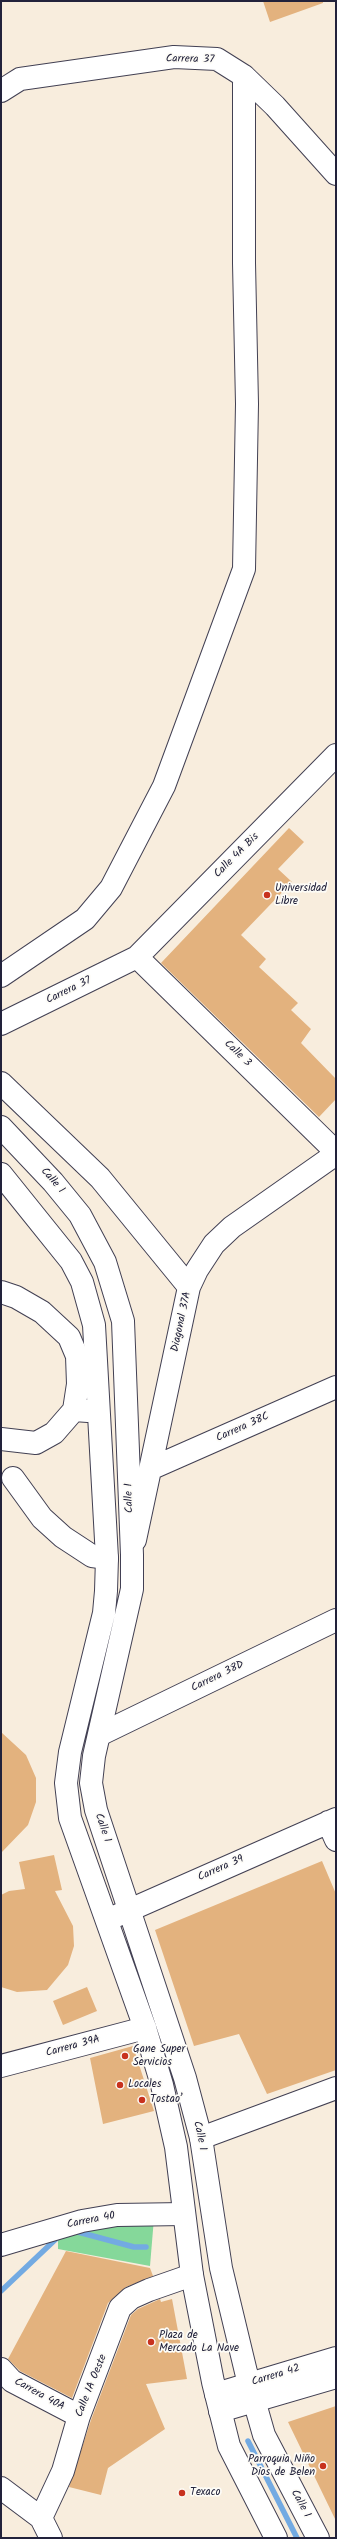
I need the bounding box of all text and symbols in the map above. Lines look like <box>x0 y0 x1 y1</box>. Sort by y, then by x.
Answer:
street label: Carrera 37 <box>166 53 214 67</box>
street label: Calle 4A Bis <box>212 831 262 881</box>
place label: Universidad Libre <box>275 882 327 908</box>
marker: Universidad Libre <box>262 890 272 900</box>
street label: Carrera 37 <box>44 974 94 1008</box>
street label: Calle 3 <box>221 1038 253 1070</box>
street label: Calle 1 <box>37 1165 67 1197</box>
street label: Diagonal 37A <box>169 1291 195 1353</box>
street label: Carrera 38C <box>214 1410 272 1446</box>
street label: Calle 1 <box>123 1483 137 1513</box>
street label: Carrera 38D <box>189 1659 247 1695</box>
street label: Calle 1 <box>91 1812 113 1844</box>
street label: Carrera 39 <box>196 1853 246 1885</box>
street label: Carrera 39A <box>44 2033 102 2061</box>
place label: Gane Super Servicios <box>133 2043 185 2069</box>
marker: Gane Super Servicios <box>120 2051 130 2061</box>
place label: Locales <box>128 2078 161 2092</box>
marker: Locales <box>115 2080 125 2090</box>
place label: Tostao’ <box>150 2093 183 2107</box>
marker: Tostao’ <box>137 2095 147 2105</box>
street label: Calle 1 <box>189 2120 209 2152</box>
street label: Carrera 40 <box>66 2210 116 2232</box>
place label: Plaza de Mercado La Nave <box>159 2329 239 2355</box>
marker: Plaza de Mercado La Nave <box>146 2337 156 2347</box>
street label: Calle 1A Oeste <box>73 2353 111 2419</box>
street label: Carrera 42 <box>250 2362 302 2390</box>
street label: Carrera 40A <box>12 2376 66 2414</box>
place label: Parroquia Niño Dios de Belen <box>248 2453 315 2479</box>
marker: Parroquia Niño Dios de Belen <box>318 2461 328 2471</box>
place label: Texaco <box>190 2486 221 2500</box>
marker: Texaco <box>177 2488 187 2498</box>
street label: Calle 1 <box>287 2488 313 2520</box>

